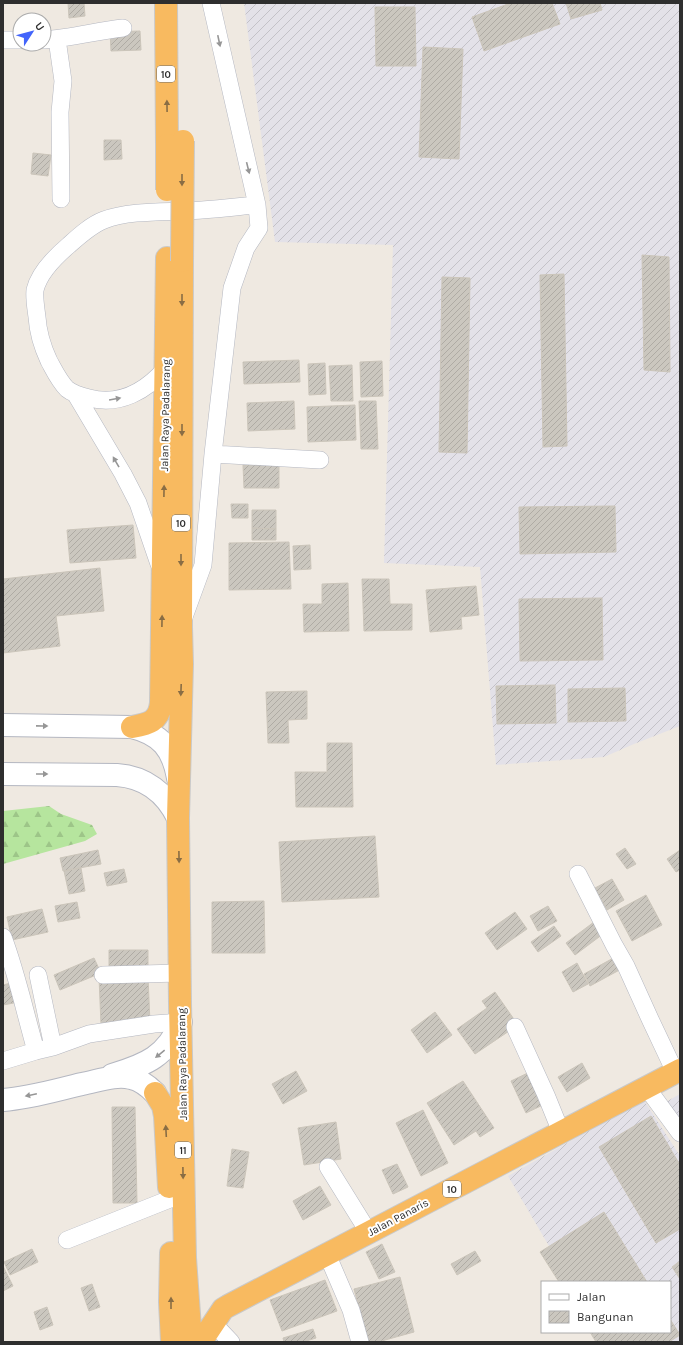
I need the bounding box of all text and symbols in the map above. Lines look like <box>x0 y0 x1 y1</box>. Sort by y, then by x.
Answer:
north arrow <box>12 12 52 52</box>
text: U <box>32 20 47 33</box>
one-way arrow <box>217 35 223 47</box>
road number: 10 <box>157 66 175 82</box>
one-way arrow <box>164 99 170 112</box>
one-way arrow <box>246 162 252 174</box>
one-way arrow <box>179 174 186 186</box>
one-way arrow <box>179 294 185 307</box>
street label: Jalan Raya Padalarang <box>158 358 173 471</box>
one-way arrow <box>109 396 121 402</box>
one-way arrow <box>179 424 185 437</box>
one-way arrow <box>113 457 120 468</box>
one-way arrow <box>161 484 167 497</box>
road number: 10 <box>172 515 190 531</box>
one-way arrow <box>178 554 184 567</box>
one-way arrow <box>159 615 166 627</box>
one-way arrow <box>178 684 185 696</box>
one-way arrow <box>36 723 49 729</box>
one-way arrow <box>36 771 49 777</box>
one-way arrow <box>175 851 182 863</box>
street label: Jalan Raya Padalarang <box>175 1007 190 1120</box>
one-way arrow <box>154 1049 165 1058</box>
one-way arrow <box>25 1093 37 1099</box>
one-way arrow <box>163 1125 170 1137</box>
road number: 11 <box>175 1142 191 1158</box>
one-way arrow <box>180 1167 187 1179</box>
road number: 10 <box>443 1181 461 1197</box>
street label: Jalan Panaris <box>366 1196 431 1239</box>
legend <box>541 1281 671 1333</box>
text: Jalan <box>577 1290 606 1304</box>
one-way arrow <box>167 1297 174 1309</box>
text: Bangunan <box>577 1310 633 1324</box>

